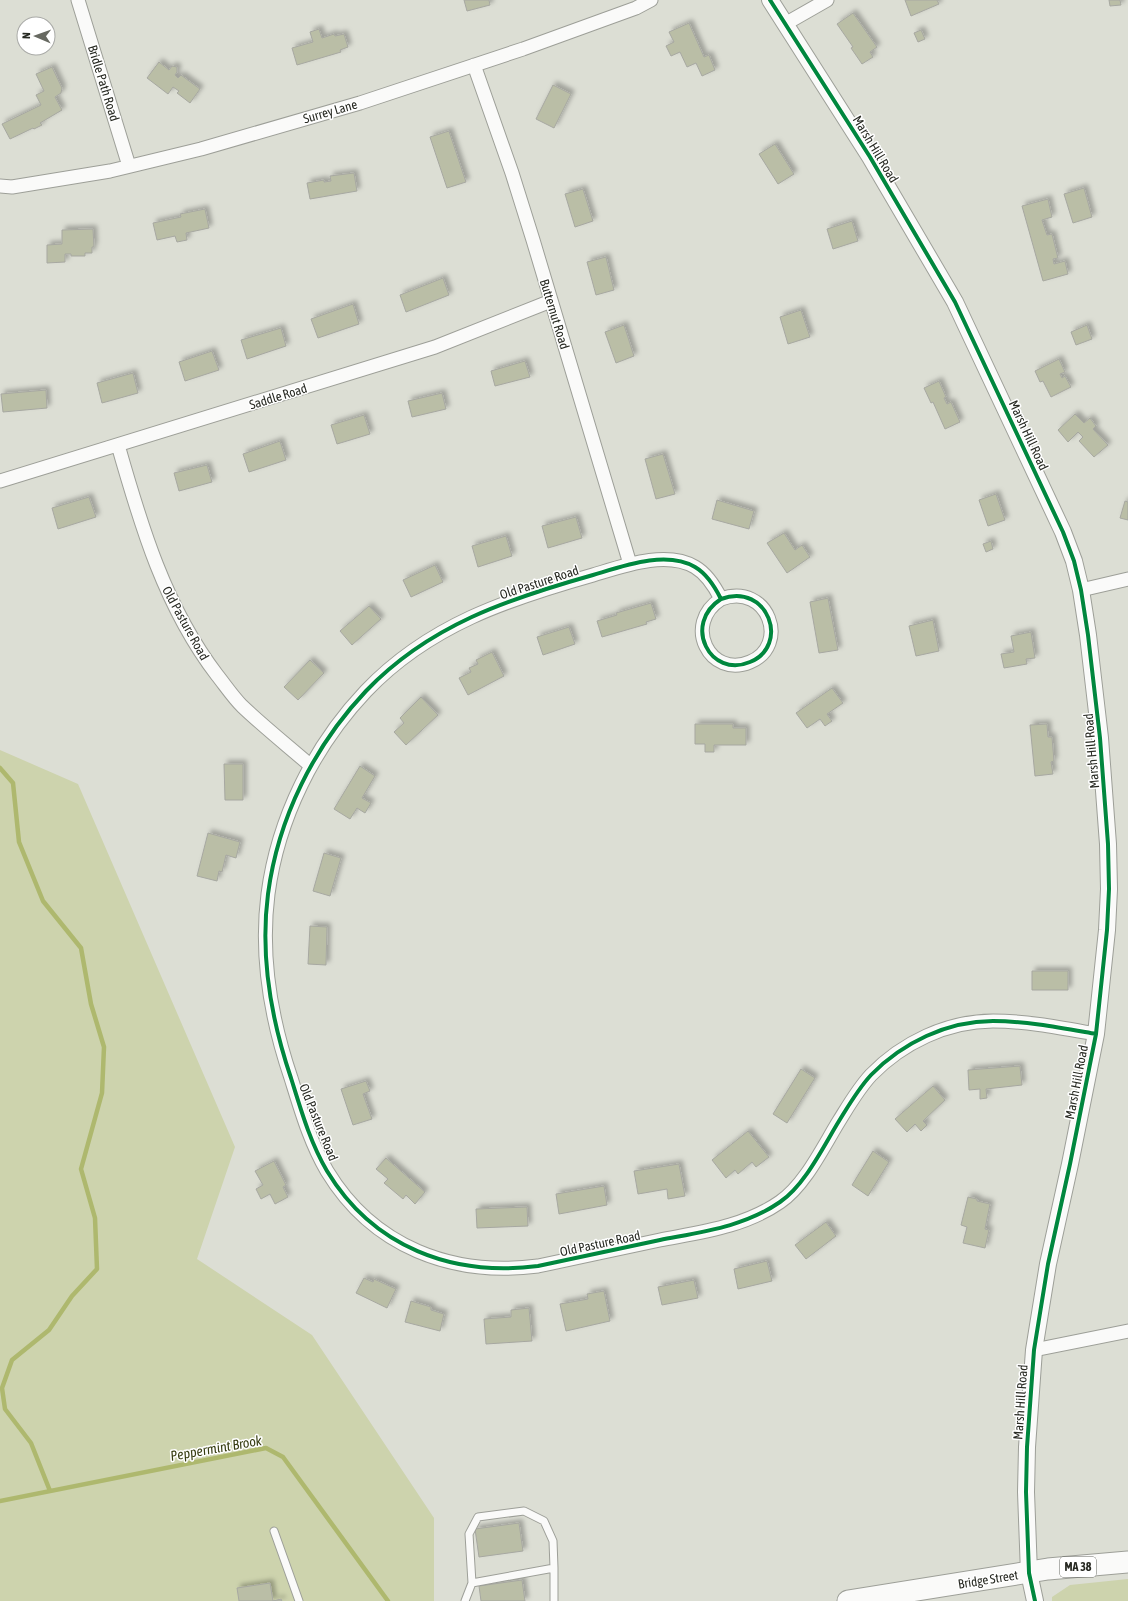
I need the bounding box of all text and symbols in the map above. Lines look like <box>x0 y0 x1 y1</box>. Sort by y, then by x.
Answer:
north arrow <box>16 16 56 56</box>
text: N <box>20 32 32 39</box>
street label: Bridle Path Road <box>85 43 122 123</box>
street label: Surrey Lane <box>301 97 359 126</box>
street label: Marsh Hill Road <box>850 113 901 185</box>
street label: Butternut Road <box>537 277 572 351</box>
street label: Saddle Road <box>247 381 309 412</box>
street label: Marsh Hill Road <box>1006 398 1051 473</box>
street label: Old Pasture Road <box>498 563 580 602</box>
street label: Old Pasture Road <box>159 584 212 663</box>
street label: Marsh Hill Road <box>1081 713 1102 789</box>
street label: Marsh Hill Road <box>1062 1044 1091 1120</box>
street label: Old Pasture Road <box>296 1081 341 1163</box>
street label: Old Pasture Road <box>558 1228 642 1259</box>
street label: Marsh Hill Road <box>1010 1364 1031 1440</box>
water label: Peppermint Brook <box>169 1432 264 1464</box>
road number: MA 38 <box>1060 1557 1096 1577</box>
street label: Bridge Street <box>957 1567 1019 1592</box>

